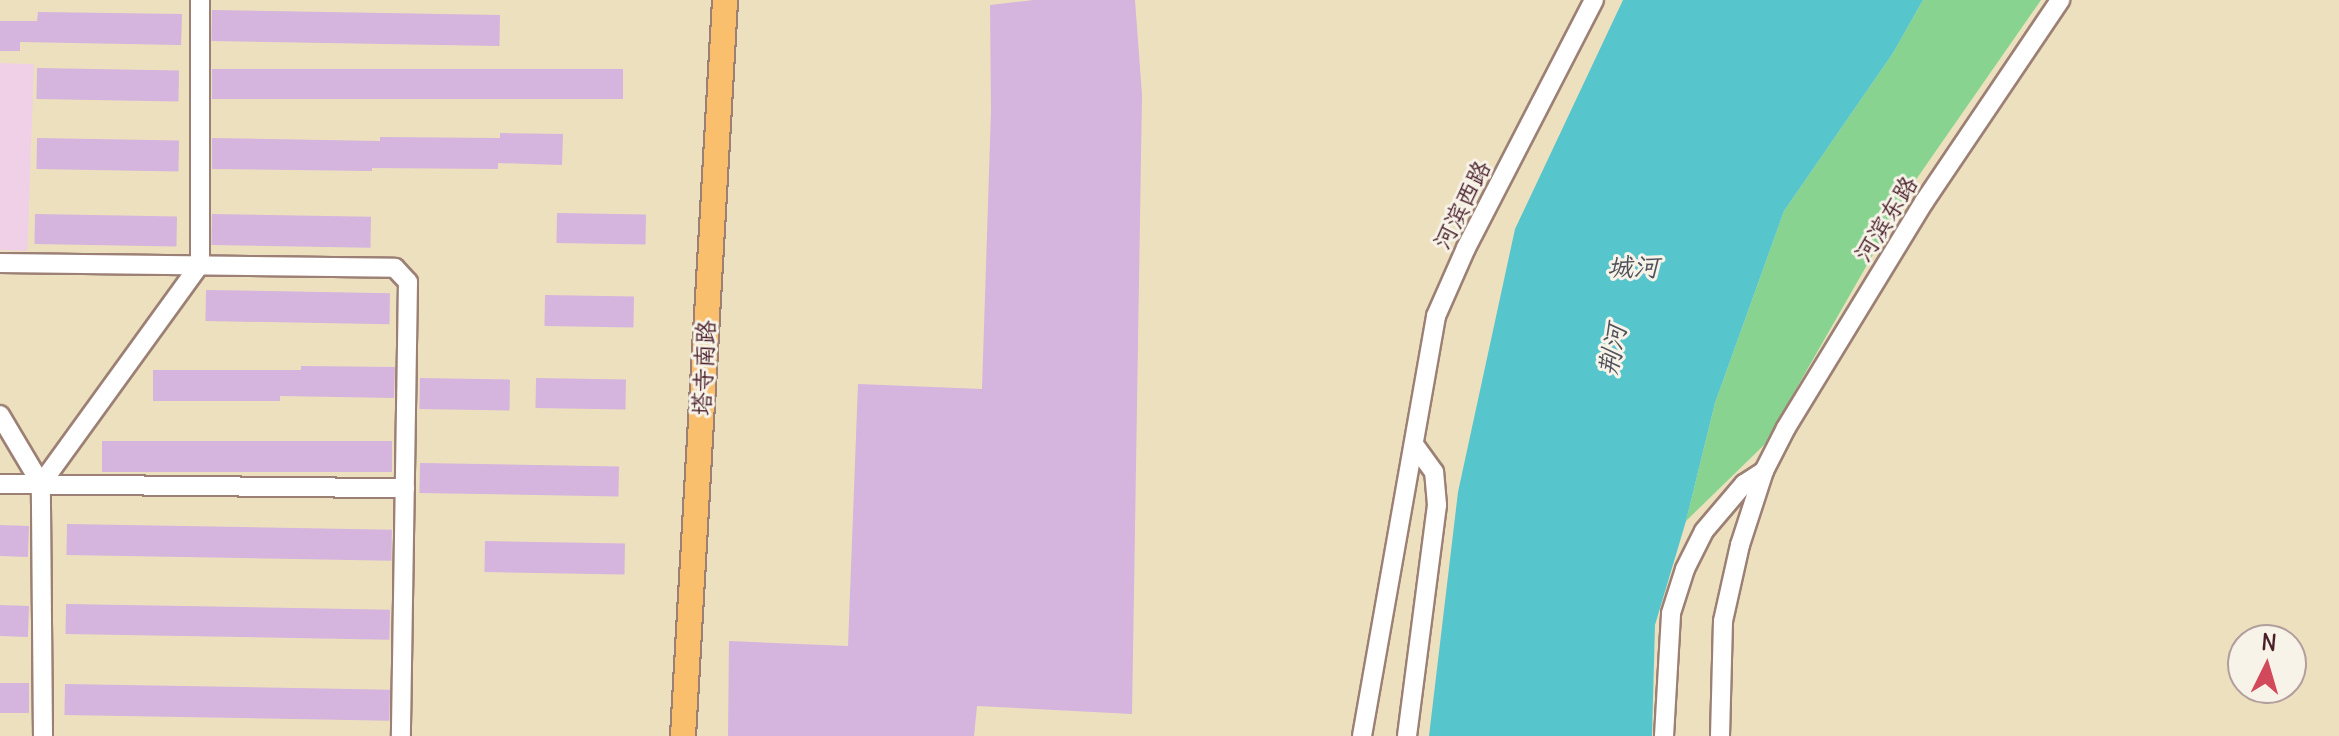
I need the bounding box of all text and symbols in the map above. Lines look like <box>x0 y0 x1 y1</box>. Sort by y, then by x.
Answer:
street label: 河滨西路 <box>1427 156 1497 254</box>
street label: 河滨东路 <box>1848 171 1924 267</box>
water label: 城河 <box>1607 251 1659 283</box>
street label: 塔寺南路 <box>687 319 721 417</box>
water label: 荆河 <box>1592 322 1632 378</box>
north arrow <box>2227 624 2307 704</box>
text: N <box>2260 627 2278 657</box>

